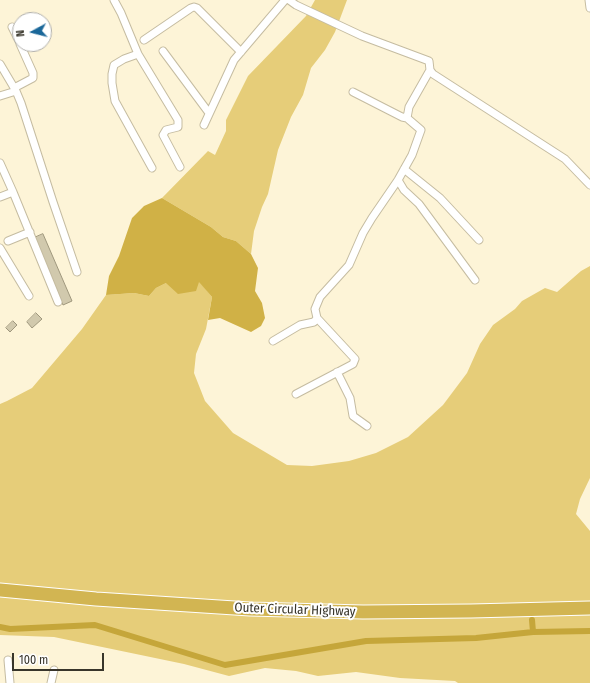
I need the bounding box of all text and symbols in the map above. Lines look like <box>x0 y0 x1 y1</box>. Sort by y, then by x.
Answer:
north arrow <box>12 12 52 52</box>
text: N <box>14 29 27 37</box>
street label: Outer Circular Highway <box>234 600 356 620</box>
scale bar <box>14 645 106 671</box>
text: 100 m <box>19 653 48 667</box>

